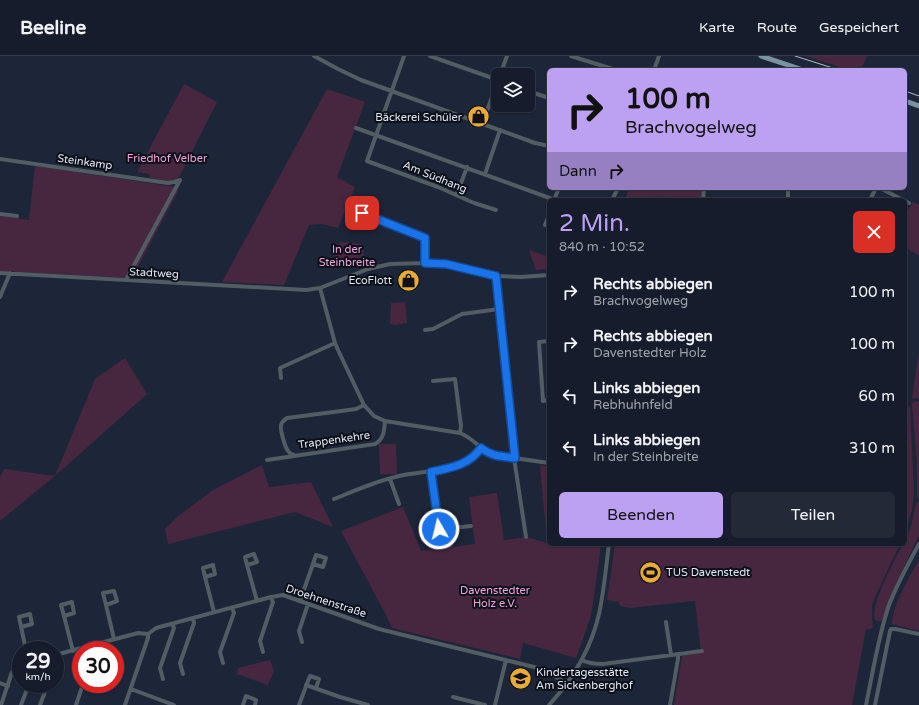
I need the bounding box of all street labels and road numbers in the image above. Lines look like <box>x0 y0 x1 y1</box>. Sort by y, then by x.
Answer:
street label: Steinkamp <box>57 152 113 172</box>
street label: Am Südhang <box>401 158 469 196</box>
street label: Stadtweg <box>129 265 179 281</box>
street label: Trappenkehre <box>297 429 371 451</box>
street label: Droehnenstraße <box>284 582 368 620</box>

